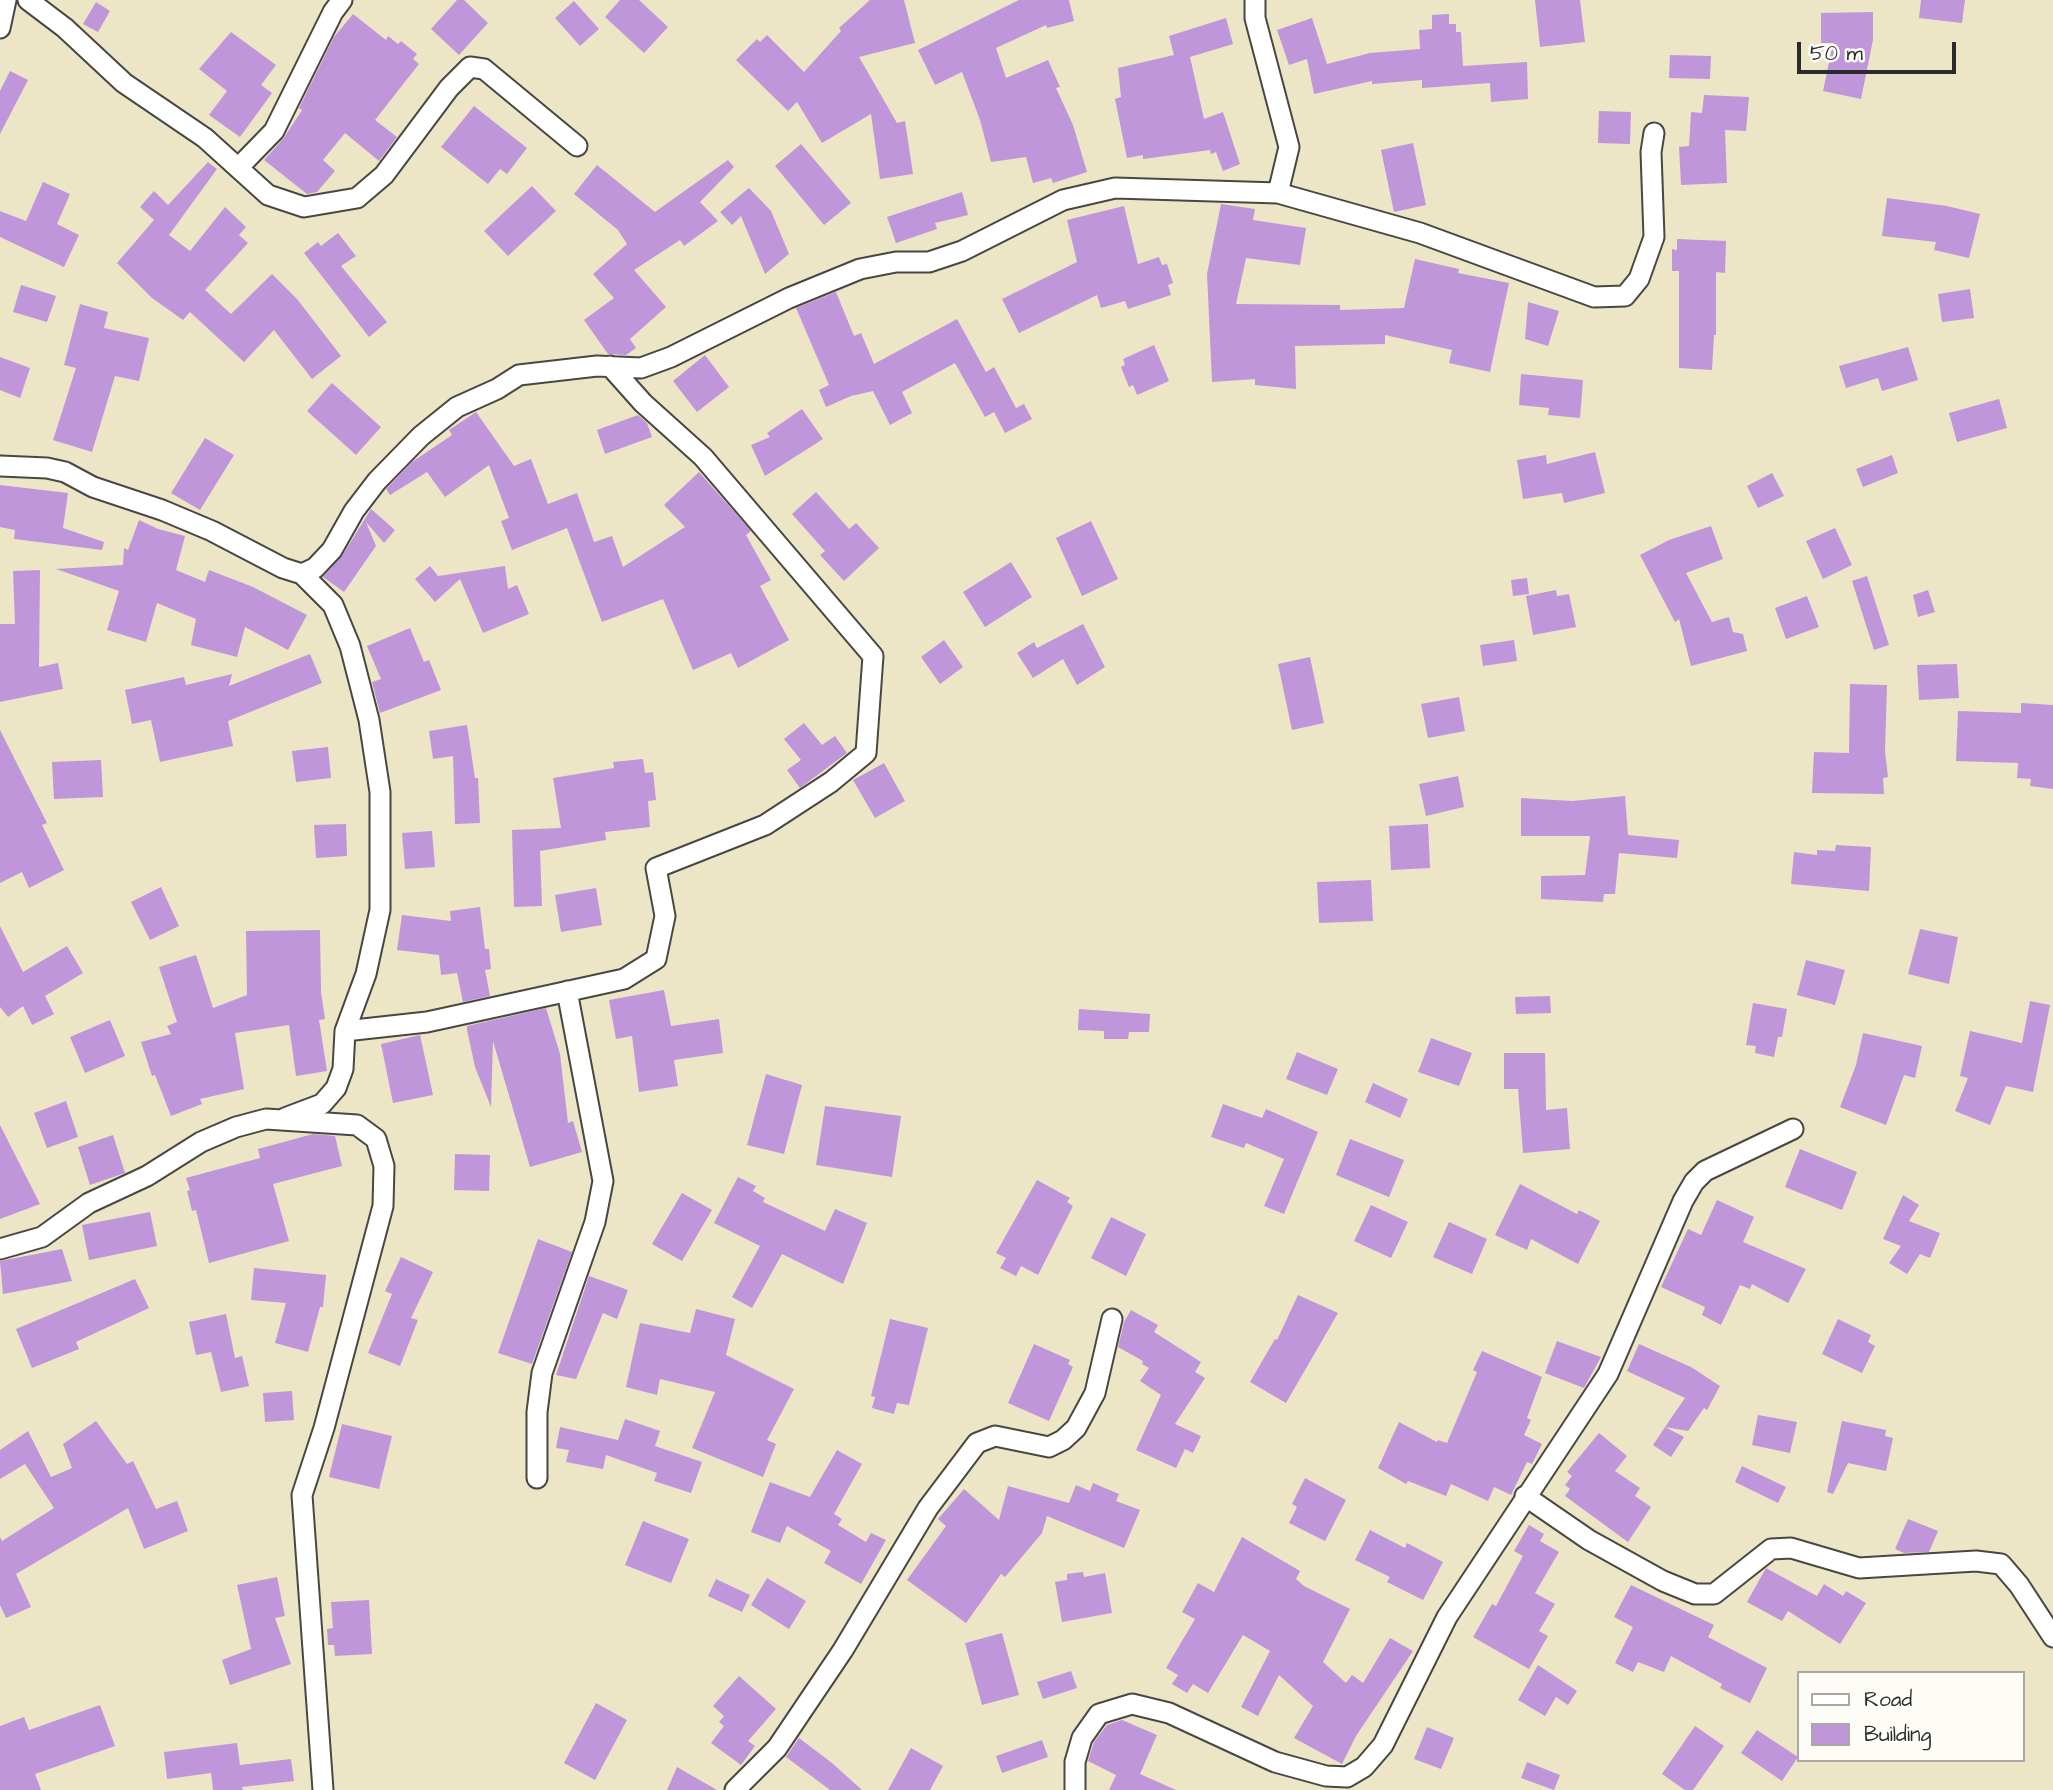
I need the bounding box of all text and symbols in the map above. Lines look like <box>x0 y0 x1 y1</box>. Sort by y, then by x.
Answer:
scale bar <box>1801 28 1960 72</box>
text: 50 m <box>1810 39 1863 68</box>
legend <box>1798 1671 2025 1762</box>
text: Road <box>1864 1685 1912 1714</box>
text: Building <box>1864 1720 1931 1749</box>

